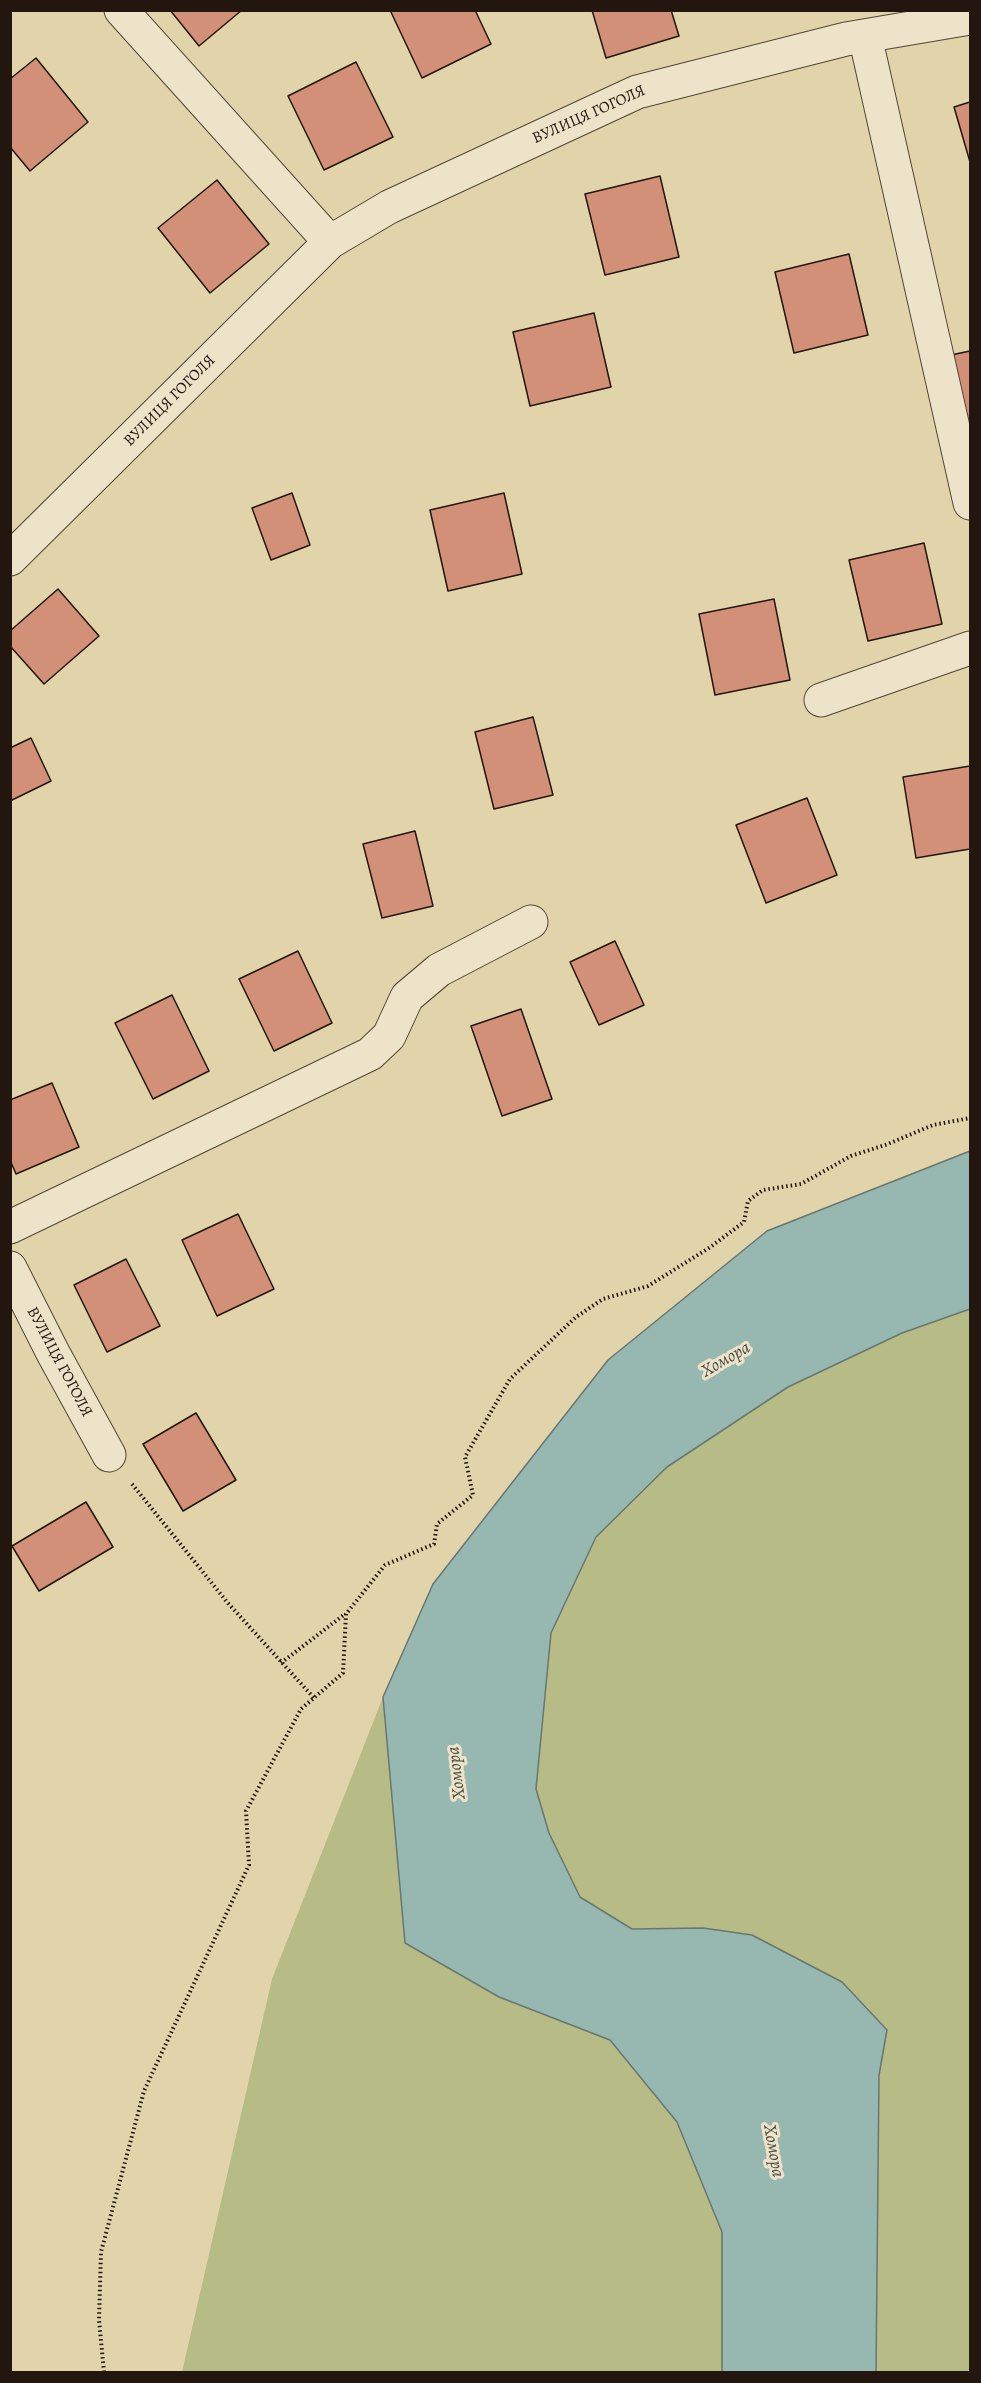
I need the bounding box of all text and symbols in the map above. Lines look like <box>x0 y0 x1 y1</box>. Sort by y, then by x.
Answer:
street label: ВУЛИЦЯ ГОГОЛЯ <box>530 81 648 149</box>
street label: ВУЛИЦЯ ГОГОЛЯ <box>120 351 220 451</box>
street label: ВУЛИЦЯ ГОГОЛЯ <box>22 1304 96 1420</box>
water label: Хомора <box>698 1337 754 1383</box>
water label: Хомора <box>443 1745 471 1801</box>
water label: Хомора <box>758 2123 788 2179</box>

